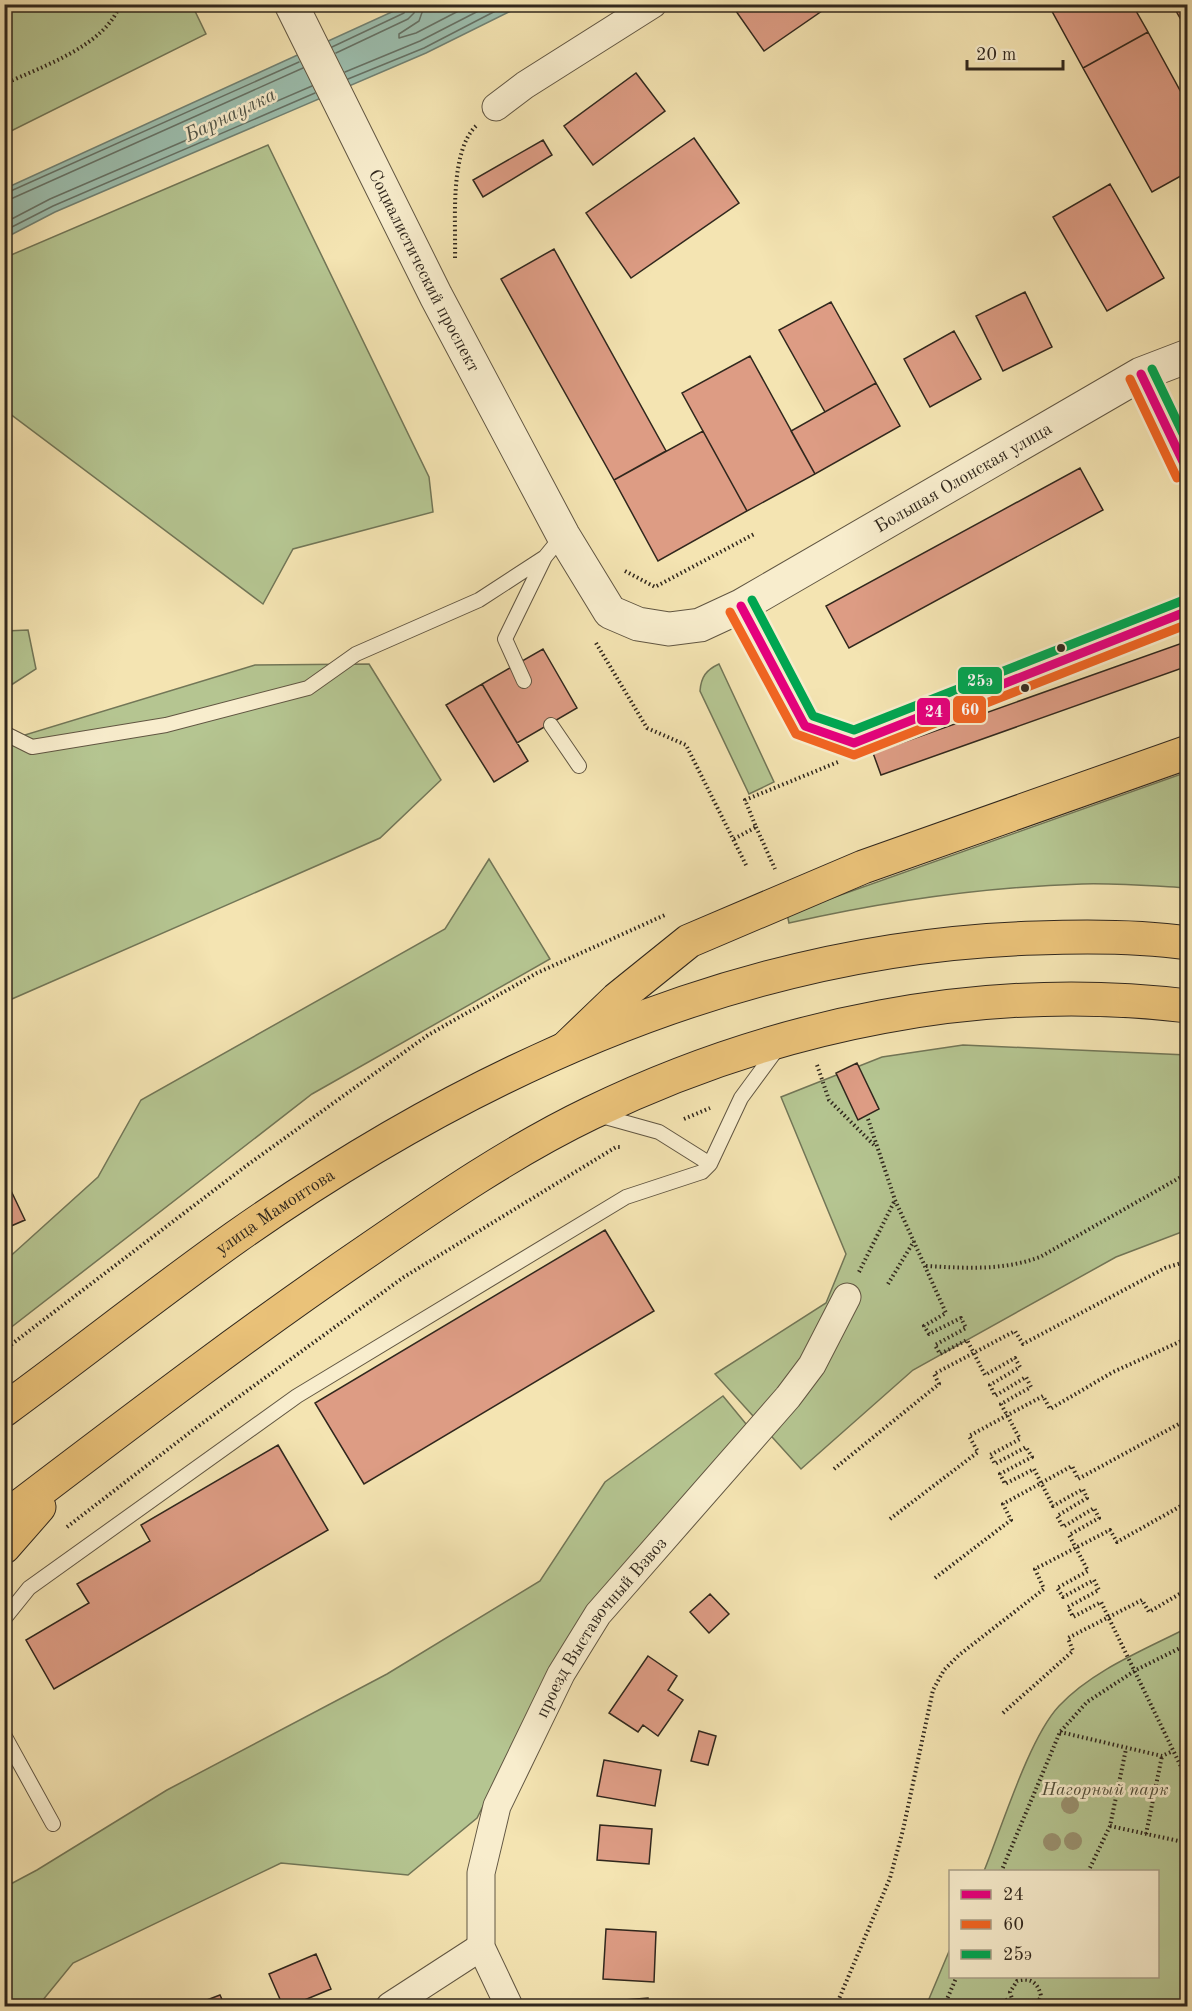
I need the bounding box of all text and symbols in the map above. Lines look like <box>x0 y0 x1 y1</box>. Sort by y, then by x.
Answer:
scale bar <box>967 33 1063 71</box>
text: 20 m <box>976 46 1016 64</box>
water label: Барнаулка <box>181 85 280 147</box>
street label: Социалистический проспект <box>365 167 483 375</box>
street label: Большая Олонская улица <box>872 420 1055 536</box>
unlabelled marker <box>1055 642 1067 654</box>
line badge: 25э <box>957 666 1003 695</box>
text: 25э <box>967 674 993 690</box>
unlabelled marker <box>1019 682 1031 694</box>
line badge: 60 <box>952 695 987 724</box>
line badge: 24 <box>916 697 951 726</box>
text: 60 <box>961 703 979 719</box>
text: 24 <box>925 705 943 721</box>
street label: улица Мамонтова <box>213 1166 338 1259</box>
street label: проезд Выставочный Взвоз <box>533 1534 671 1721</box>
park label: Нагорный парк <box>1040 1781 1169 1799</box>
legend <box>949 1870 1159 1978</box>
text: 24 <box>1003 1886 1024 1904</box>
text: 60 <box>1003 1916 1024 1934</box>
text: 25э <box>1003 1946 1032 1964</box>

